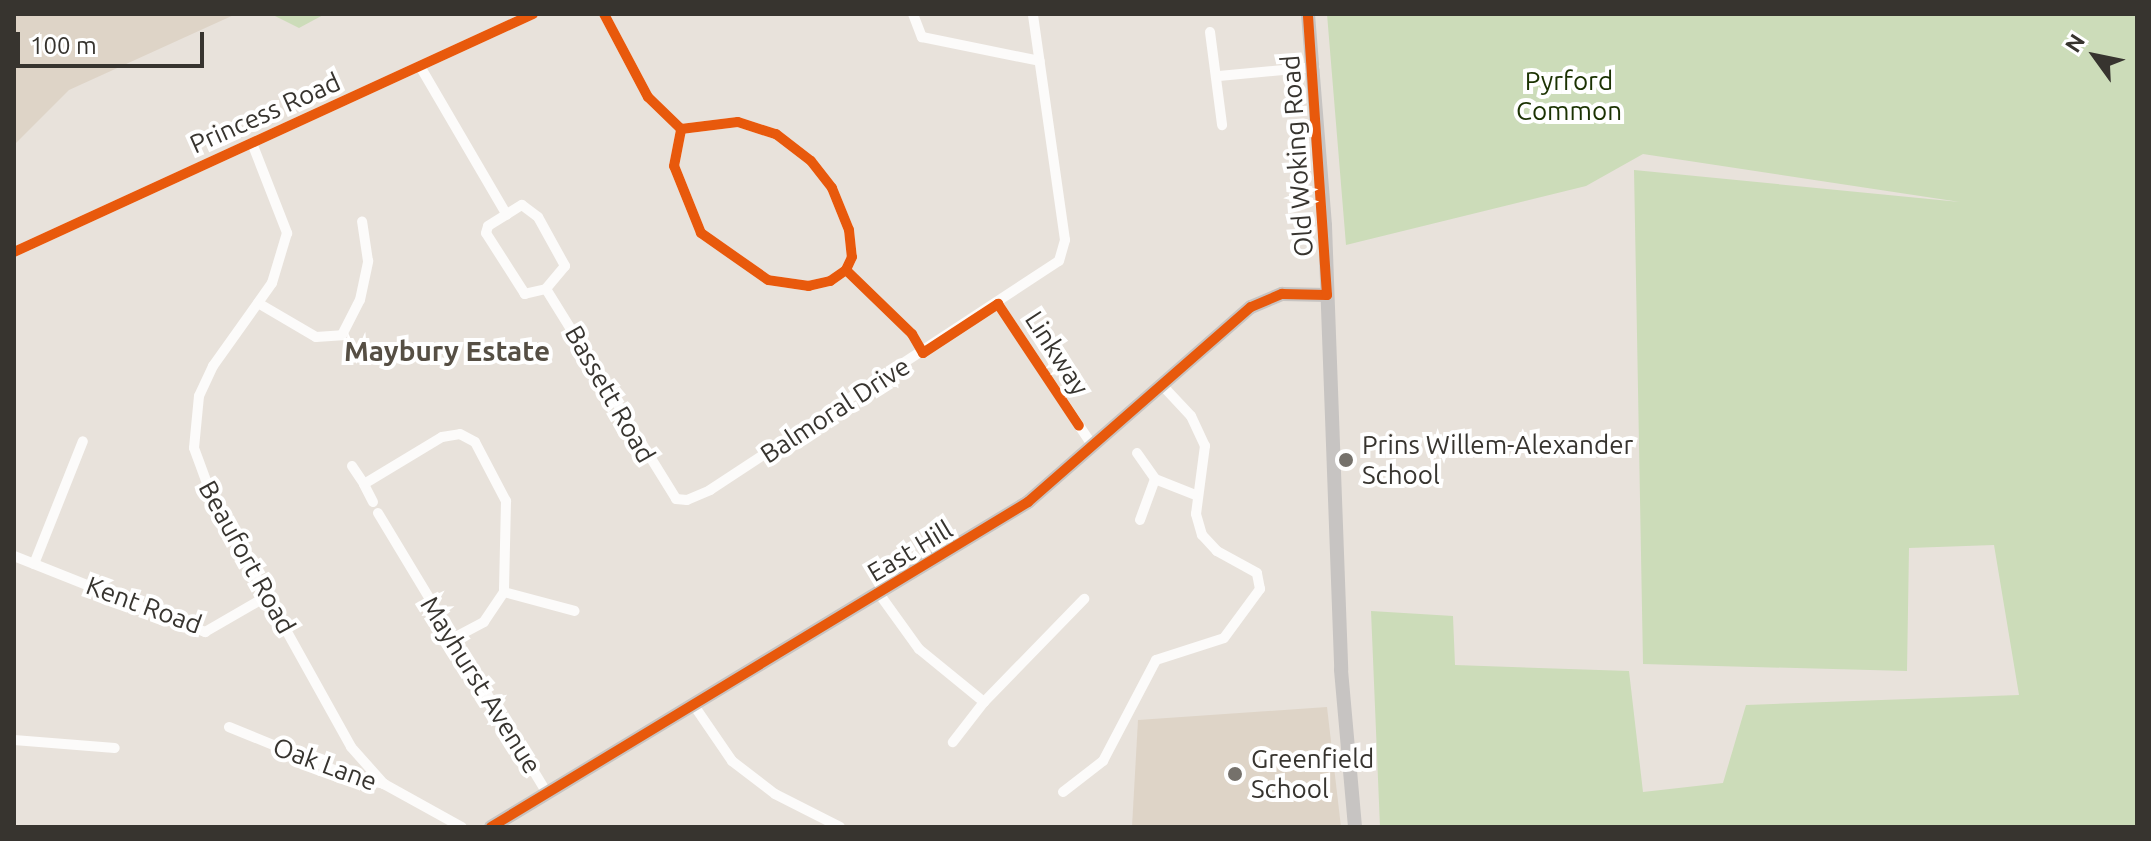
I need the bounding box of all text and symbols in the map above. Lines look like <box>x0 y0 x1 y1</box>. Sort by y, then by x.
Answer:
scale bar <box>20 16 208 66</box>
north arrow <box>2055 16 2135 96</box>
text: N <box>2059 29 2089 56</box>
text: 100 m <box>30 32 97 59</box>
street label: Old Woking Road <box>1274 54 1320 258</box>
park label: Pyrford Common <box>1516 65 1622 126</box>
street label: Princess Road <box>185 66 345 160</box>
street label: Linkway <box>1018 305 1096 401</box>
street label: Bassett Road <box>558 320 662 468</box>
district label: Maybury Estate <box>344 334 550 368</box>
street label: Balmoral Drive <box>754 350 916 470</box>
place label: Prins Willem-Alexander School <box>1362 429 1633 490</box>
marker: Prins Willem-Alexander School <box>1337 451 1355 469</box>
street label: Beaufort Road <box>192 475 302 639</box>
street label: East Hill <box>862 514 958 588</box>
street label: Kent Road <box>82 570 206 640</box>
street label: Mayhurst Avenue <box>414 591 548 779</box>
street label: Oak Lane <box>269 731 381 797</box>
place label: Greenfield School <box>1251 743 1374 804</box>
marker: Greenfield School <box>1226 765 1244 783</box>

